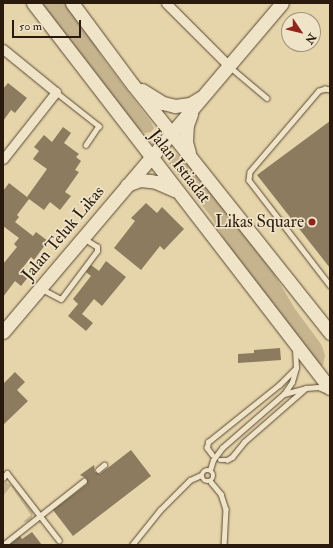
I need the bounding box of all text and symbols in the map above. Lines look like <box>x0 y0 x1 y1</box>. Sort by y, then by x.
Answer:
scale bar <box>14 12 83 38</box>
north arrow <box>281 12 321 52</box>
text: 50 m <box>19 19 42 34</box>
text: N <box>302 31 319 46</box>
street label: Jalan Istiadat <box>145 125 215 207</box>
street label: Jalan Teluk Likas <box>18 182 108 284</box>
place label: Likas Square <box>215 212 304 232</box>
marker: Likas Square <box>307 217 317 227</box>

